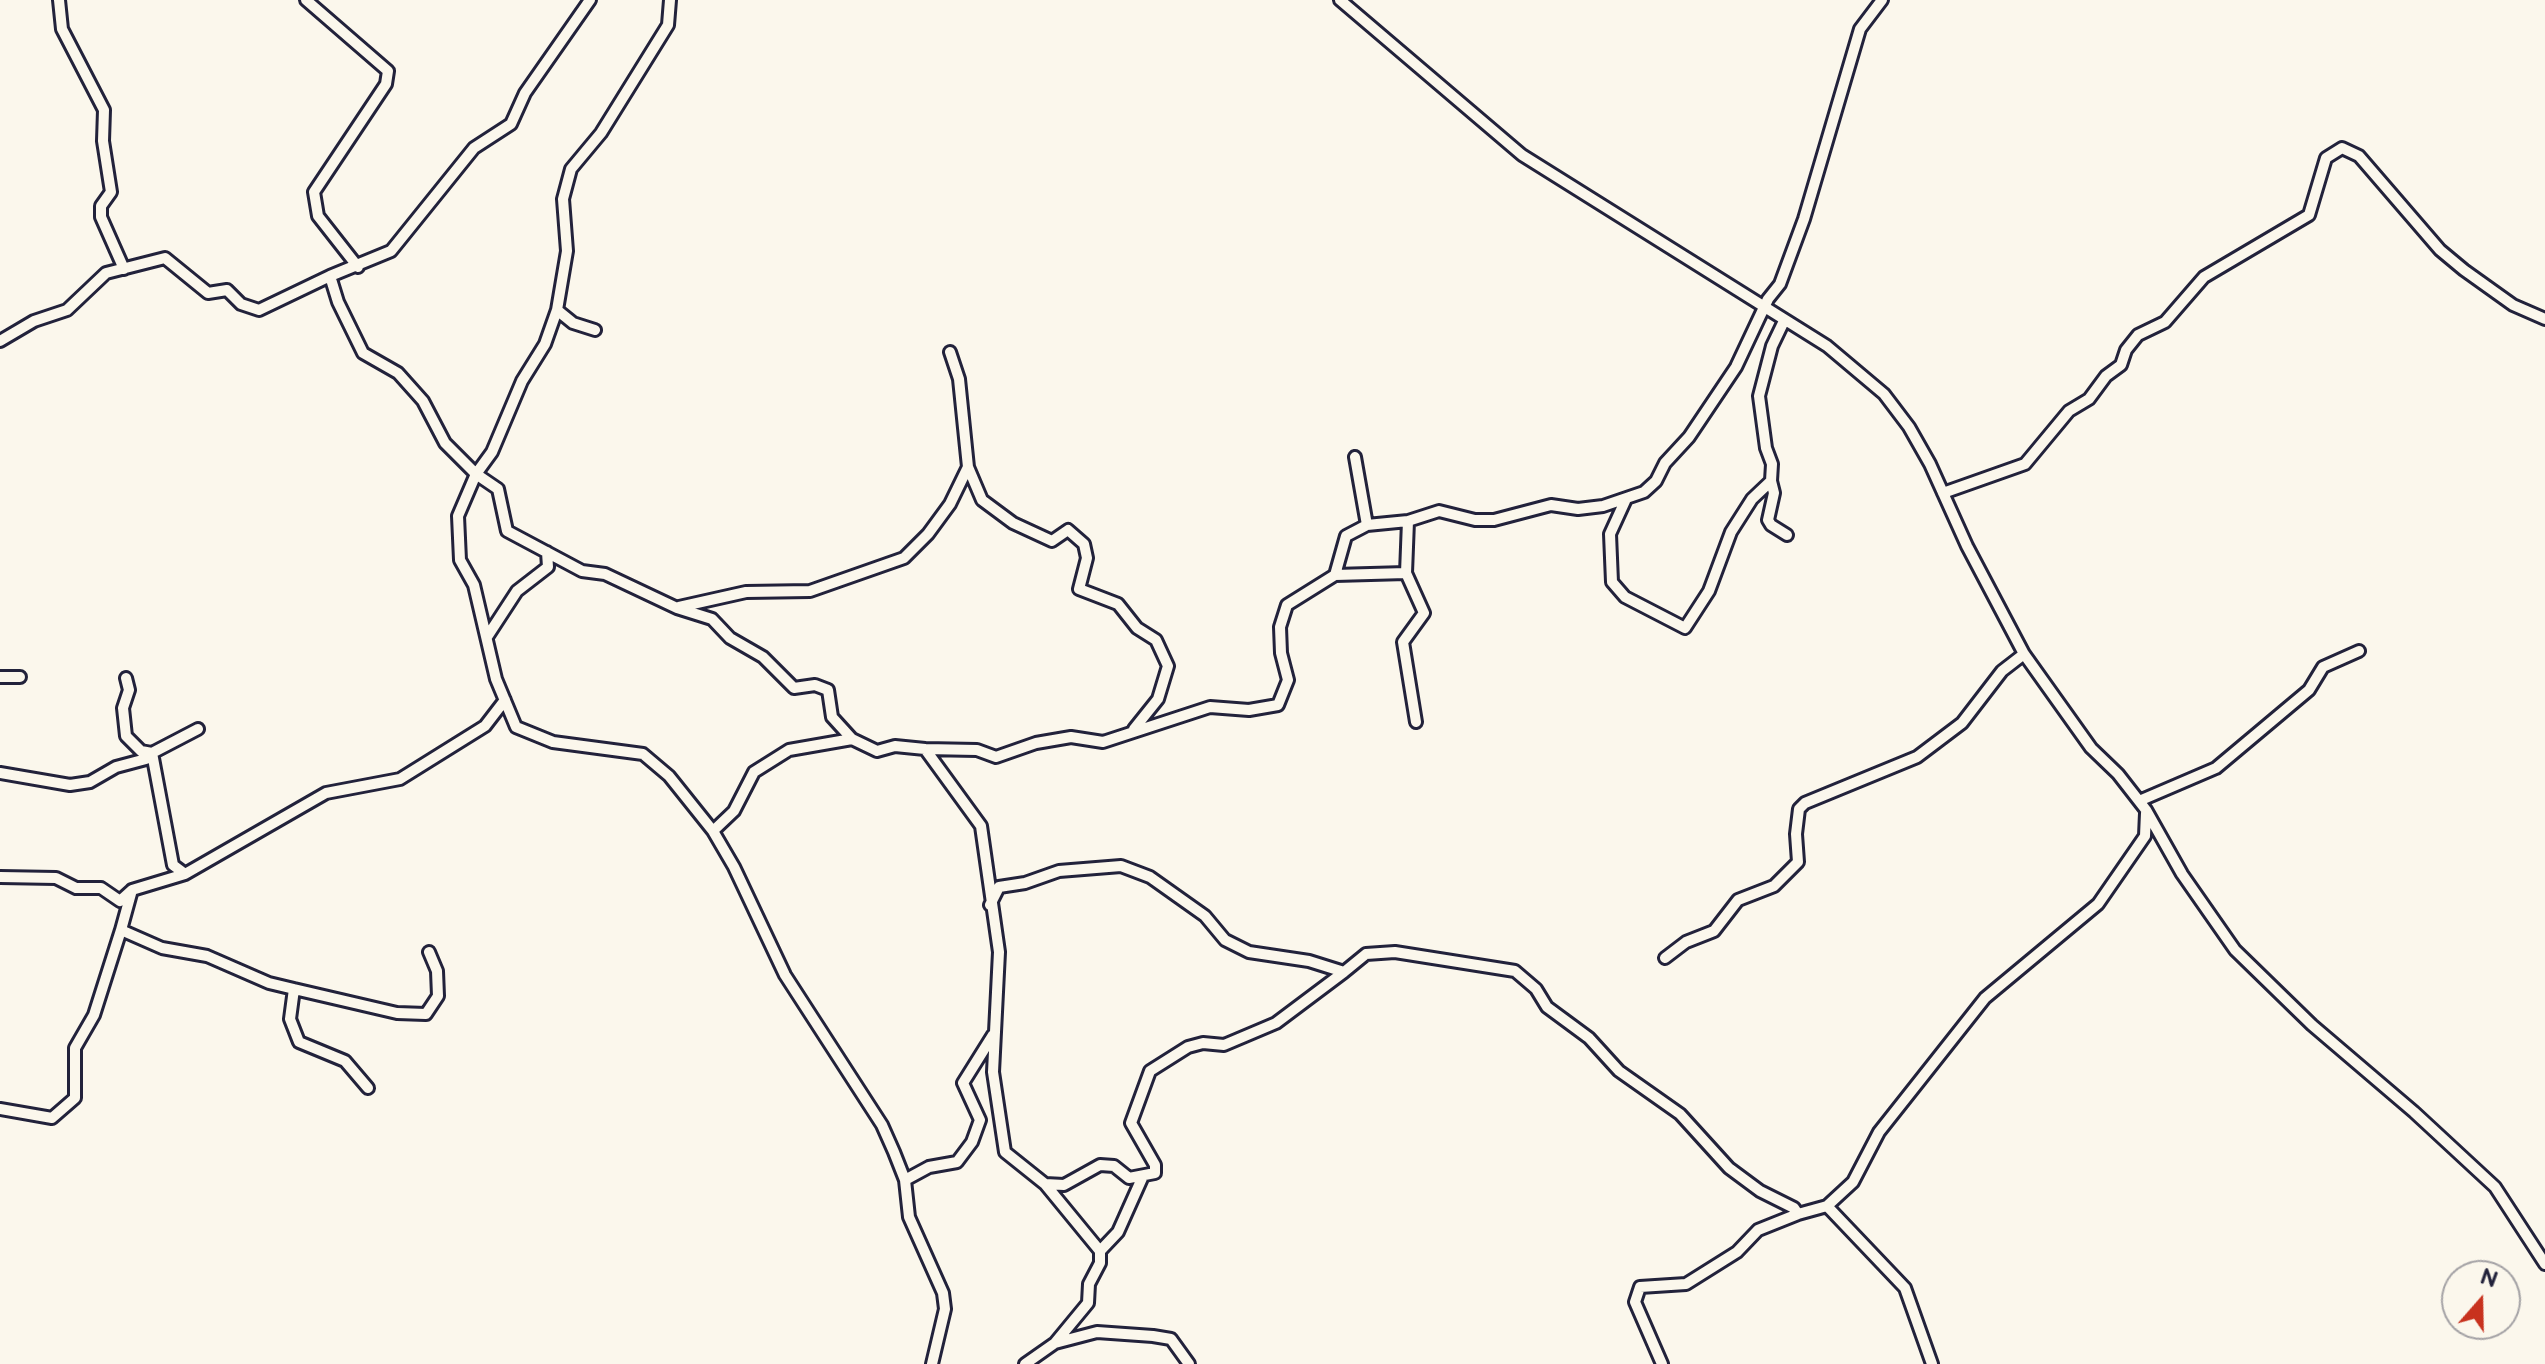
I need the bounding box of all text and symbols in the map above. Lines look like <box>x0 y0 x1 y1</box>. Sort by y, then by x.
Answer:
north arrow <box>2441 1260 2521 1340</box>
text: N <box>2476 1263 2501 1294</box>

